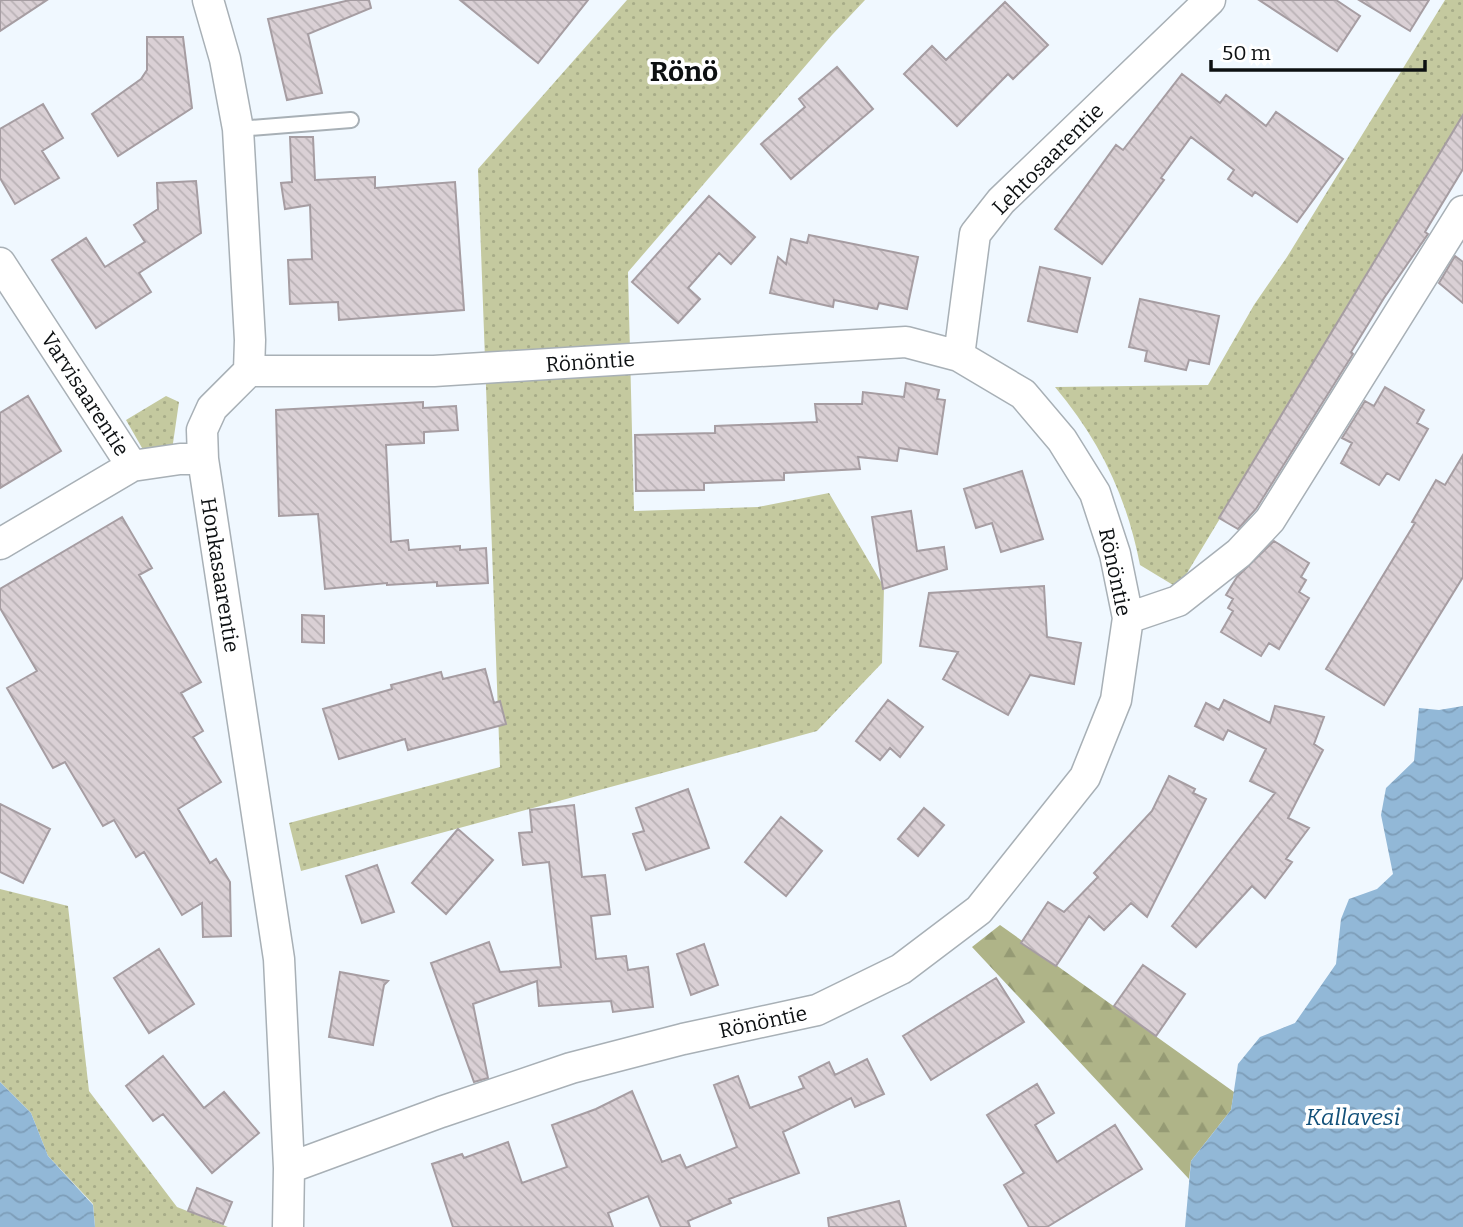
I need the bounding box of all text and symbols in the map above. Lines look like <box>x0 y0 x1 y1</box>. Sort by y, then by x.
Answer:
scale bar <box>1211 28 1424 72</box>
text: 50 m <box>1222 40 1271 66</box>
district label: Rönö <box>650 55 718 88</box>
street label: Lehtosaarentie <box>987 98 1109 220</box>
street label: Varvisaarentie <box>35 327 135 461</box>
street label: Rönöntie <box>544 346 636 378</box>
street label: Honkasaarentie <box>195 496 245 654</box>
street label: Rönöntie <box>1093 526 1137 618</box>
street label: Rönöntie <box>717 1000 809 1044</box>
water label: Kallavesi <box>1306 1103 1401 1131</box>

